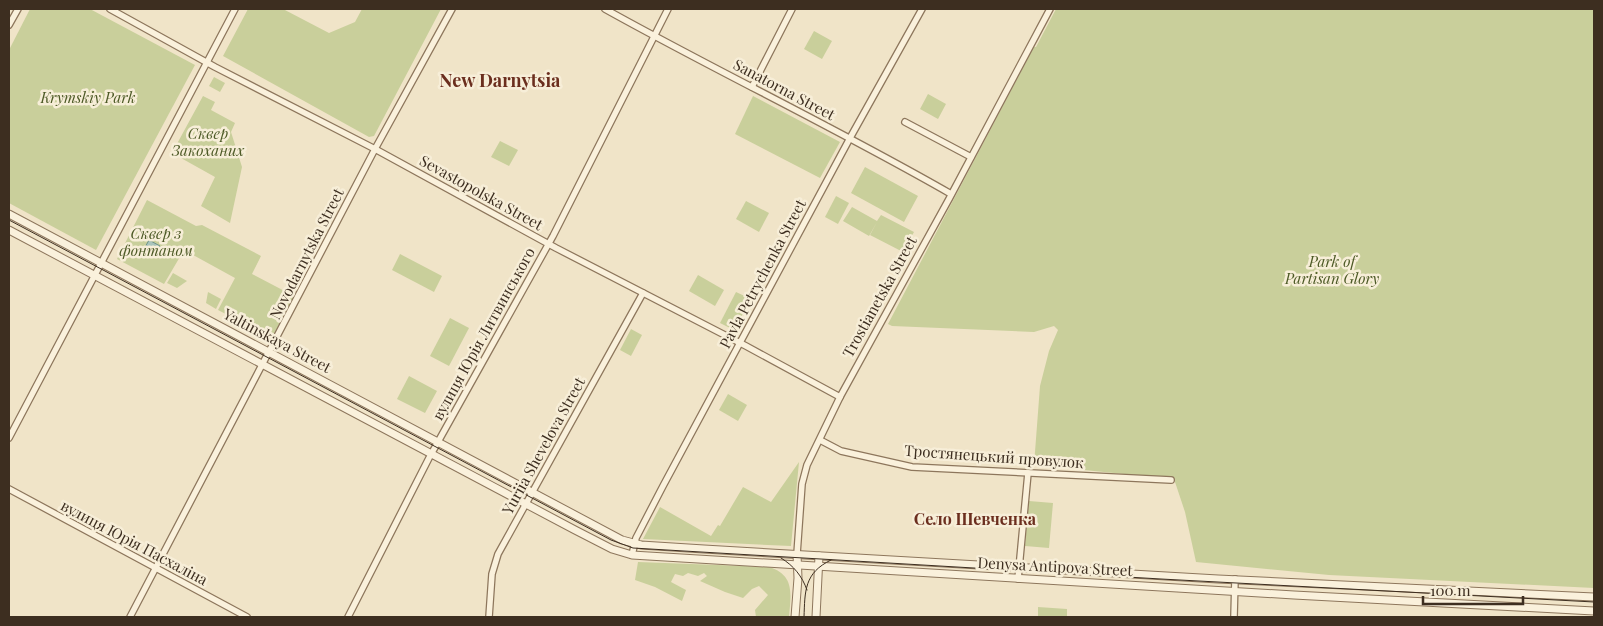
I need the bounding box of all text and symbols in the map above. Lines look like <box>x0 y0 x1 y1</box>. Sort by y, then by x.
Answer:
street label: Sanatorna Street <box>730 54 839 125</box>
district label: New Darnytsia <box>440 68 561 92</box>
park label: Krymskiy Park <box>40 87 136 107</box>
park label: Сквер Закоханих <box>171 123 244 160</box>
street label: Sevastopolska Street <box>416 150 547 235</box>
street label: Novodarnytska Street <box>264 184 348 322</box>
street label: Pavla Petrychenka Street <box>714 195 810 352</box>
park label: Сквер з фонтаном <box>119 223 193 260</box>
street label: Trostianetska Street <box>837 232 921 361</box>
street label: вулиця Юрія Литвинського <box>427 244 539 423</box>
park label: Park of Partisan Glory <box>1284 251 1379 288</box>
street label: Yaltinskaya Street <box>219 303 335 377</box>
street label: Yuriia Shevelova Street <box>497 373 589 518</box>
street label: Тростянецький провулок <box>904 440 1085 472</box>
street label: вулиця Юрія Пасхаліна <box>58 495 212 590</box>
district label: Село Шевченка <box>914 508 1037 529</box>
street label: Denysa Antipova Street <box>977 552 1134 580</box>
scale bar <box>1423 574 1523 606</box>
text: 100 m <box>1430 580 1471 600</box>

